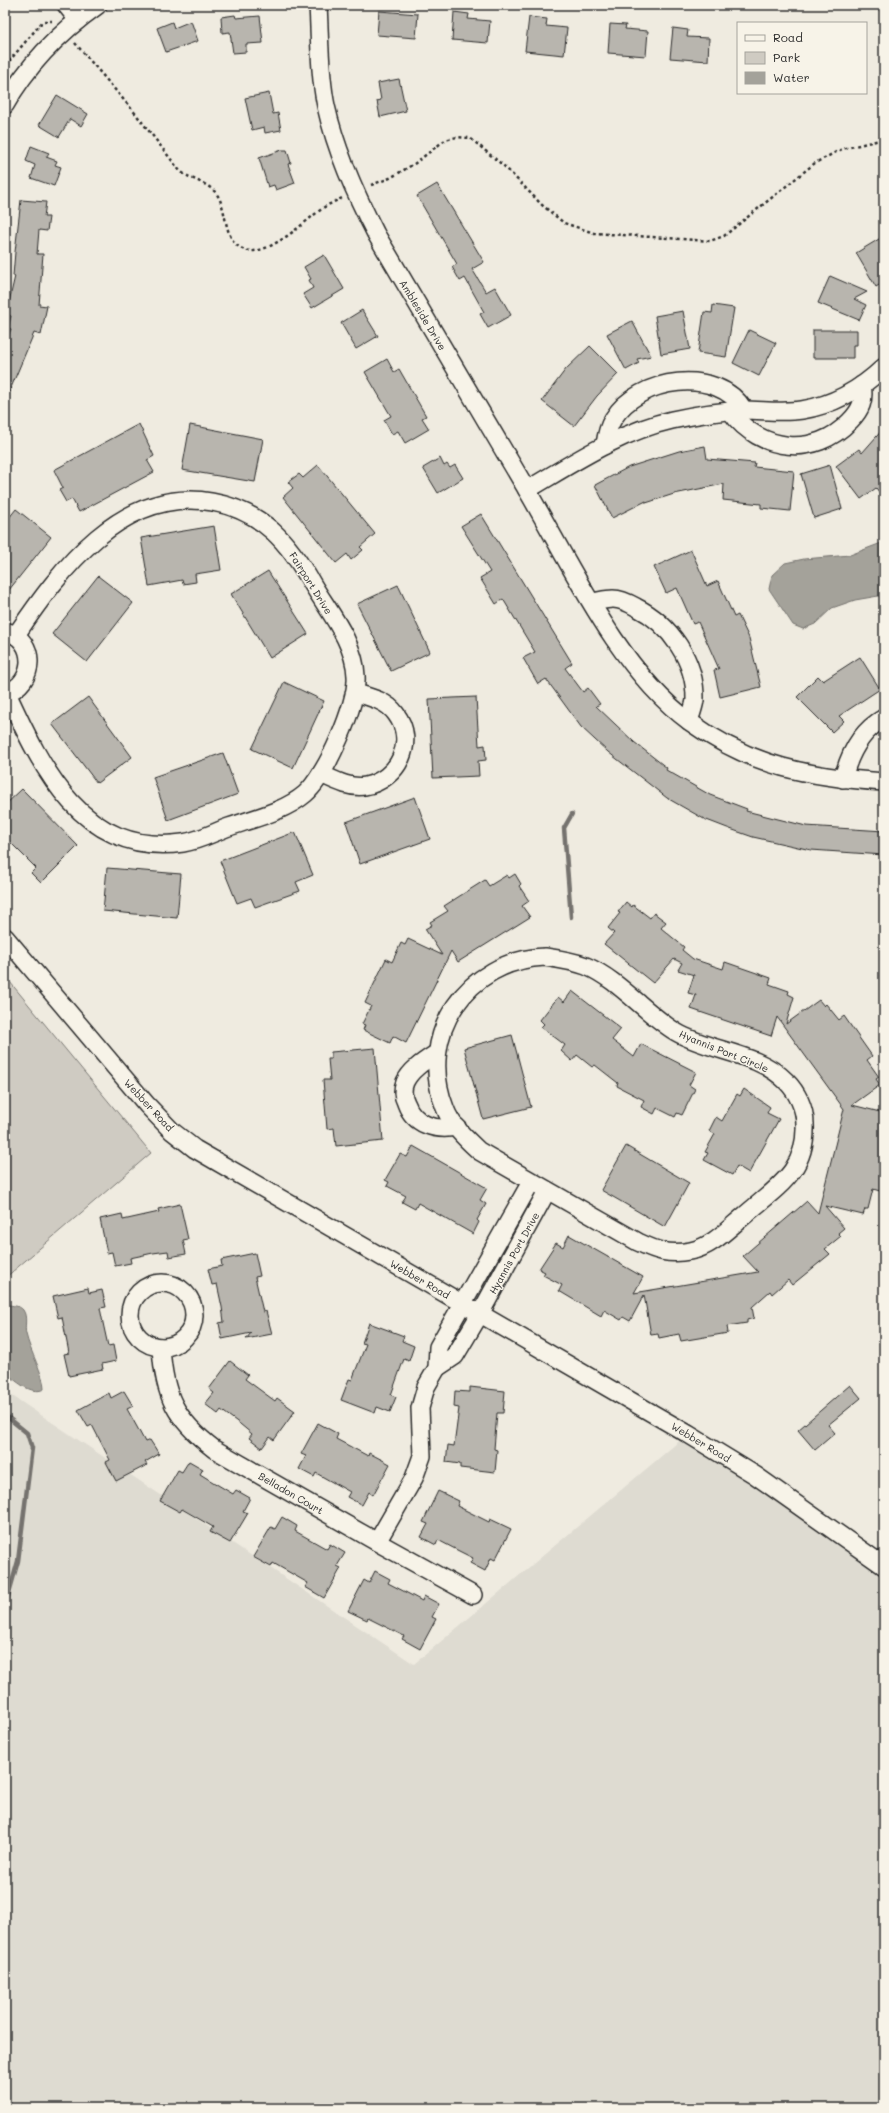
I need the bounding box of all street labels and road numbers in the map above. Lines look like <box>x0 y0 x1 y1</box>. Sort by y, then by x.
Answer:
street label: Ambleside Drive <box>396 277 450 353</box>
street label: Fairport Drive <box>286 549 336 617</box>
street label: Hyannis Port Circle <box>677 1027 771 1075</box>
street label: Webber Road <box>121 1076 177 1134</box>
street label: Hyannis Port Drive <box>486 1209 542 1297</box>
street label: Webber Road <box>387 1256 453 1302</box>
street label: Webber Road <box>669 1419 733 1465</box>
street label: Belladon Court <box>256 1469 326 1517</box>

